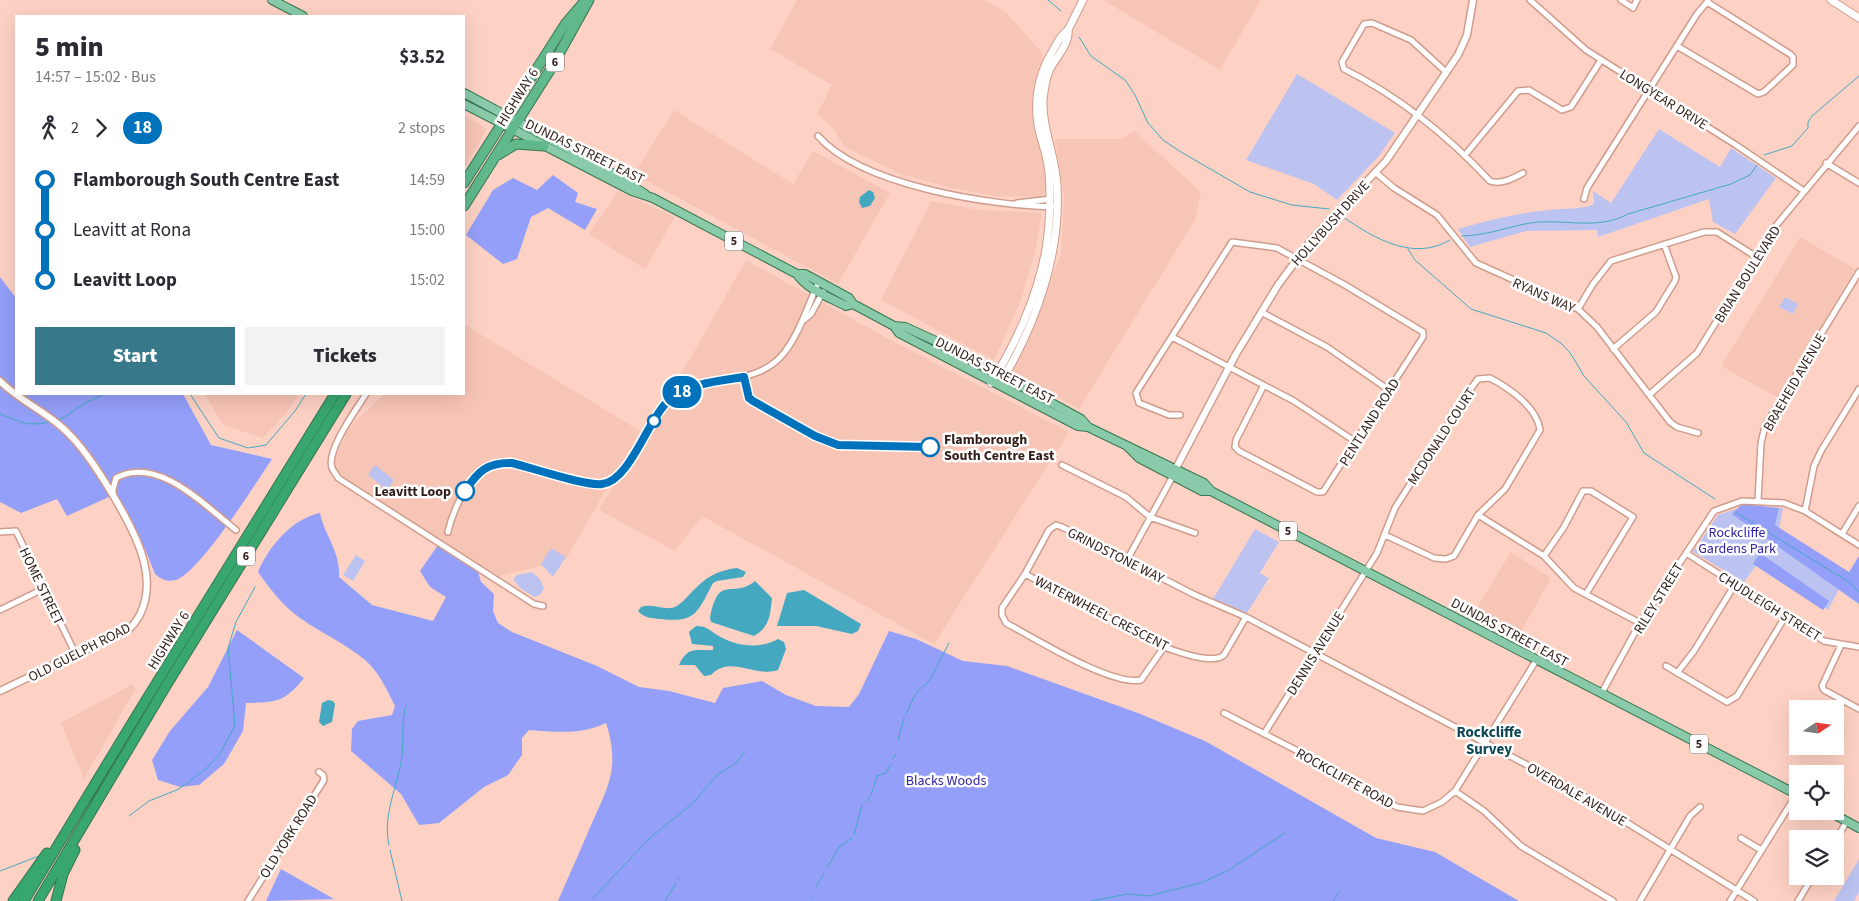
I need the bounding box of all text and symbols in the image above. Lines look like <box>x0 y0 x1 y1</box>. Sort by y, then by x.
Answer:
text: 5 min <box>35 27 104 67</box>
text: $3.52 <box>399 44 445 71</box>
road number: 6 <box>546 52 564 72</box>
street label: HIGHWAY 6 <box>492 64 544 131</box>
street label: LONGYEAR DRIVE <box>1615 65 1711 135</box>
text: 14:57 – 15:02 · Bus <box>35 66 156 88</box>
icon: walk <box>35 114 63 142</box>
icon: forward <box>87 114 115 142</box>
street label: DUNDAS STREET EAST <box>522 114 648 190</box>
text: 18 <box>133 115 152 140</box>
text: 2 <box>71 117 79 139</box>
text: 2 stops <box>398 117 445 139</box>
text: Flamborough South Centre East <box>73 167 339 194</box>
text: 14:59 <box>409 169 445 191</box>
street label: HOLLYBUSH DRIVE <box>1287 176 1375 271</box>
text: Leavitt at Rona <box>73 217 191 244</box>
text: 15:00 <box>409 219 445 241</box>
street label: BRIAN BOULEVARD <box>1710 222 1786 327</box>
road number: 5 <box>725 232 743 250</box>
text: Leavitt Loop <box>73 267 177 294</box>
text: 15:02 <box>409 269 445 291</box>
street label: RYANS WAY <box>1509 273 1578 319</box>
button: Start <box>35 327 235 385</box>
button: Tickets <box>245 327 445 385</box>
street label: BRAEHEID AVENUE <box>1759 330 1831 435</box>
street label: DUNDAS STREET EAST <box>932 332 1058 410</box>
street label: PENTLAND ROAD <box>1335 375 1405 470</box>
line badge: 18 <box>660 376 704 408</box>
text: 18 <box>672 379 692 404</box>
street label: MCDONALD COURT <box>1403 384 1481 489</box>
unlabelled marker <box>647 414 661 428</box>
place label: Flamborough South Centre East <box>944 430 1055 466</box>
marker: Flamborough South Centre East <box>920 437 940 457</box>
marker: Leavitt Loop <box>455 481 475 501</box>
place label: Leavitt Loop <box>374 482 451 502</box>
road number: 5 <box>1279 522 1297 540</box>
street label: GRINDSTONE WAY <box>1064 523 1168 589</box>
park label: Rockcliffe Gardens Park <box>1698 523 1776 559</box>
street label: HOME STREET <box>14 544 69 629</box>
road number: 6 <box>237 546 255 566</box>
street label: RILEY STREET <box>1629 559 1689 638</box>
street label: CHUDLEIGH STREET <box>1714 567 1825 647</box>
street label: WATERWHEEL CRESCENT <box>1031 571 1172 657</box>
street label: DUNDAS STREET EAST <box>1447 593 1572 673</box>
street label: HIGHWAY 6 <box>143 607 195 674</box>
street label: DENNIS AVENUE <box>1282 608 1350 699</box>
street label: OLD GUELPH ROAD <box>25 618 134 687</box>
north arrow <box>1789 700 1844 755</box>
map controls <box>1789 700 1844 885</box>
district label: Rockcliffe Survey <box>1456 722 1522 760</box>
road number: 5 <box>1690 734 1708 754</box>
street label: ROCKCLIFFE ROAD <box>1292 744 1397 814</box>
street label: OVERDALE AVENUE <box>1523 758 1630 832</box>
button: locate <box>1789 765 1844 820</box>
park label: Blacks Woods <box>906 771 986 791</box>
street label: OLD YORK ROAD <box>255 791 323 882</box>
button: layers <box>1789 830 1844 885</box>

